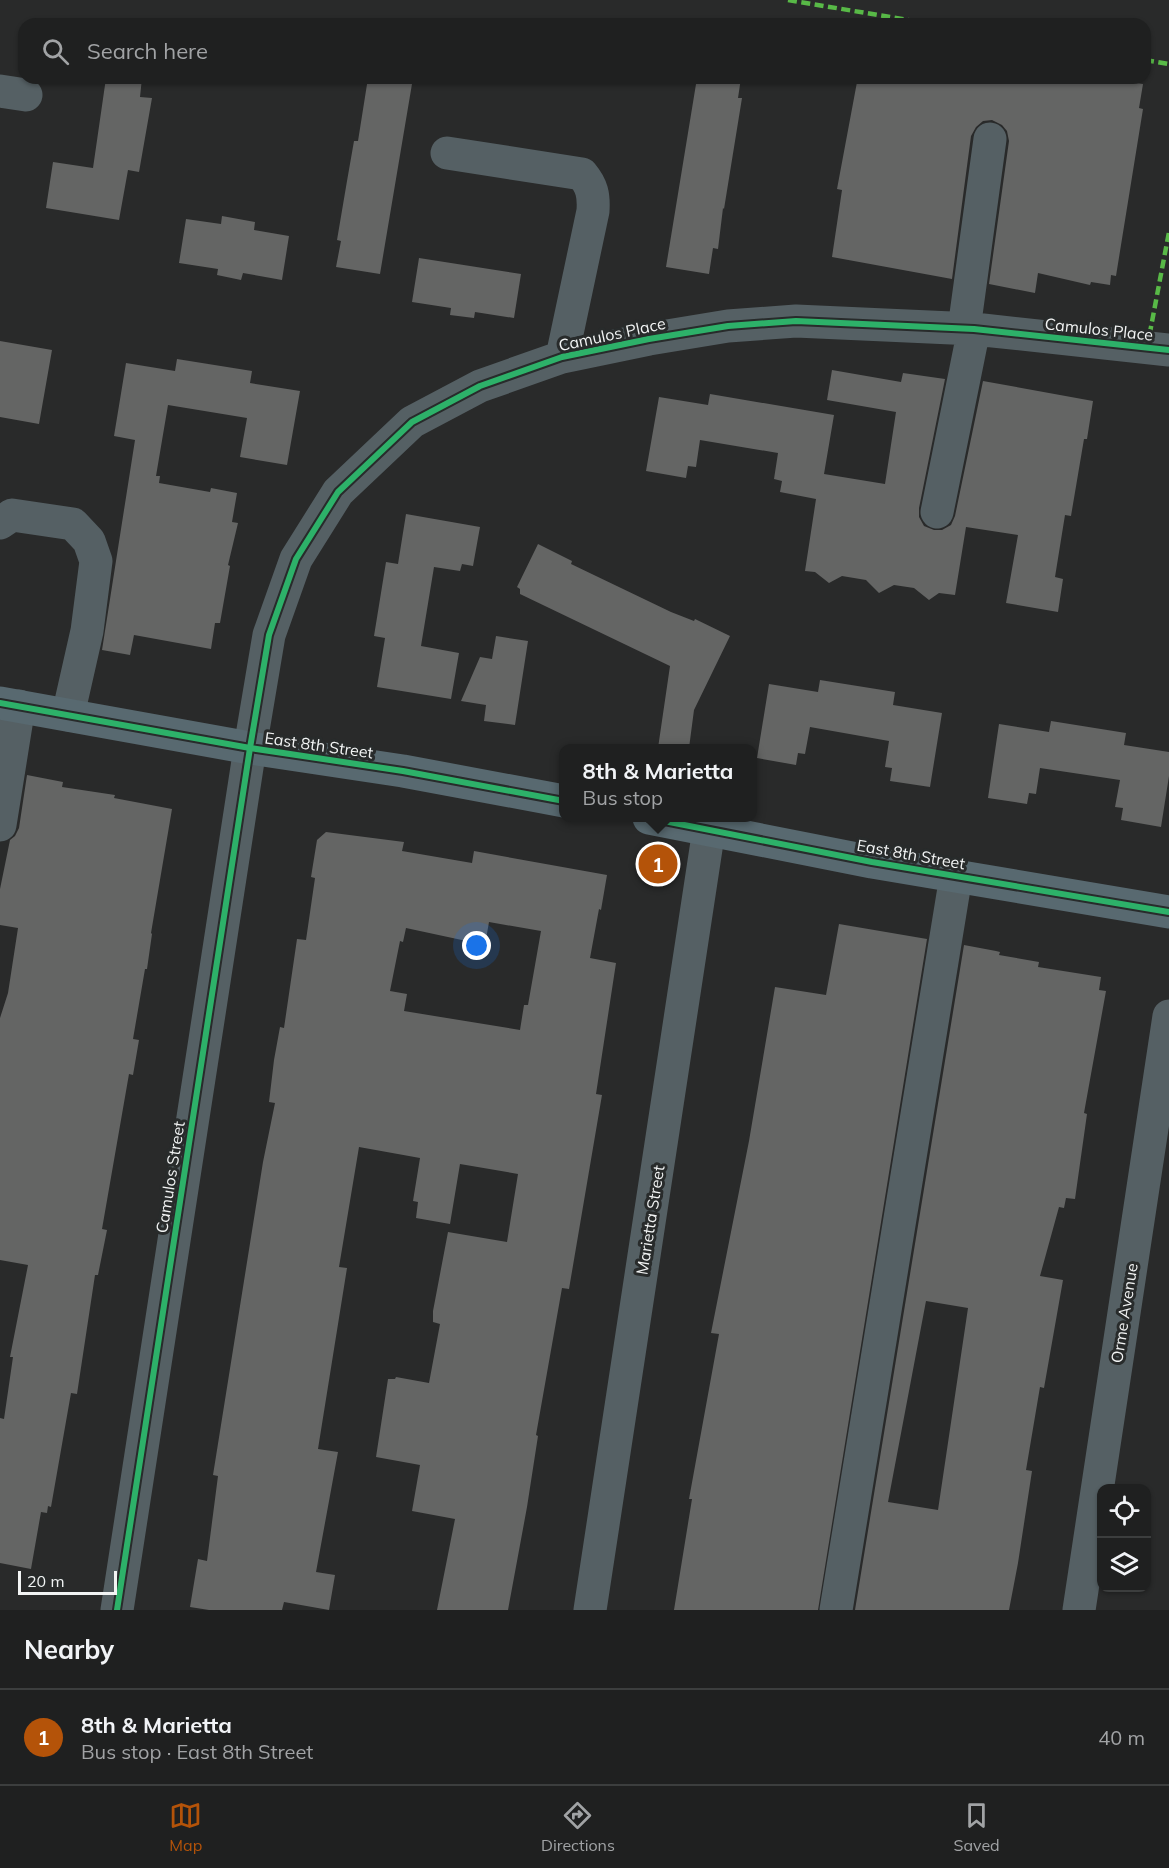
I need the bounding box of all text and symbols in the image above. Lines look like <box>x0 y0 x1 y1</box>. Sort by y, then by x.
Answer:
search box <box>18 18 1151 84</box>
icon: search <box>39 35 72 68</box>
text: Search here <box>87 37 208 65</box>
street label: Camulos Place <box>557 313 667 355</box>
street label: Camulos Place <box>1044 313 1154 345</box>
street label: East 8th Street <box>263 727 375 763</box>
popup <box>559 744 757 822</box>
text: 8th & Marietta <box>583 757 733 785</box>
text: Bus stop <box>583 785 663 810</box>
street label: East 8th Street <box>855 835 967 873</box>
pin: 1 <box>638 842 678 886</box>
your location <box>462 931 491 960</box>
street label: Camulos Street <box>151 1119 189 1234</box>
street label: Marietta Street <box>631 1163 669 1276</box>
street label: Orme Avenue <box>1106 1262 1142 1364</box>
map controls <box>1097 1484 1151 1592</box>
button: locate <box>1097 1484 1151 1538</box>
button: layers <box>1097 1538 1151 1592</box>
scale bar <box>18 1568 117 1596</box>
text: 20 m <box>27 1571 64 1591</box>
text: Nearby <box>24 1633 114 1666</box>
text: 8th & Marietta <box>81 1711 232 1739</box>
text: 1 <box>38 1725 50 1750</box>
text: 40 m <box>1098 1725 1145 1750</box>
text: Bus stop · East 8th Street <box>81 1739 313 1764</box>
tab: Map <box>169 1799 202 1855</box>
tab: Directions <box>541 1799 615 1855</box>
tab: Saved <box>954 1799 1000 1855</box>

